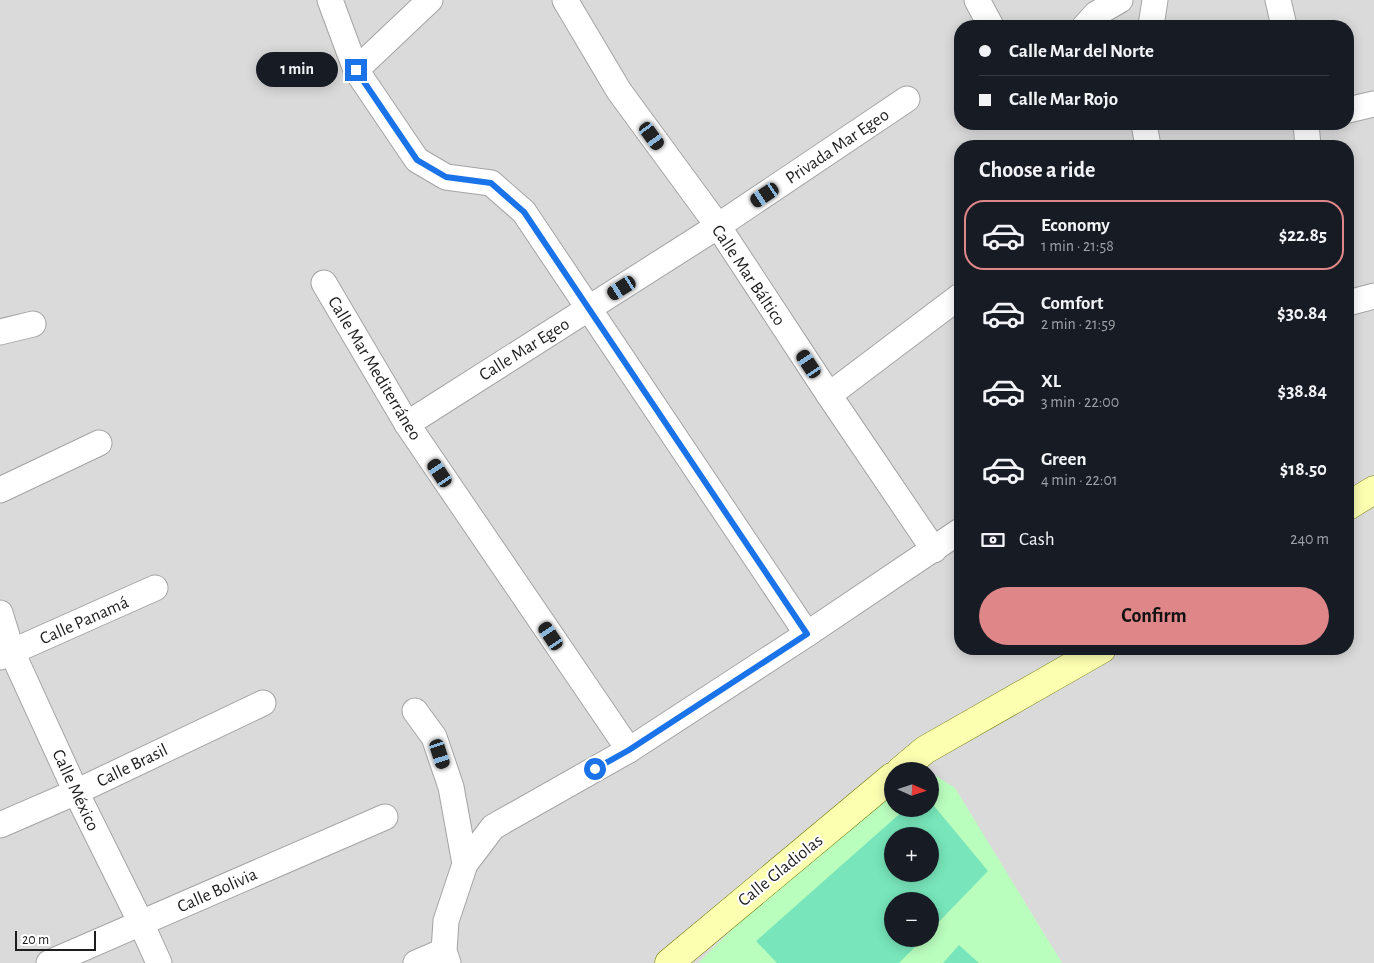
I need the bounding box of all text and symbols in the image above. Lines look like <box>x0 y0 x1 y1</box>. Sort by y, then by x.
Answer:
text: Calle Mar del Norte <box>1009 42 1154 61</box>
callout: 1 min <box>256 52 338 88</box>
route end <box>345 59 367 81</box>
text: 1 min <box>280 61 314 77</box>
text: Calle Mar Rojo <box>1009 90 1118 109</box>
street label: Privada Mar Egeo <box>783 106 893 188</box>
car <box>637 119 666 153</box>
text: Choose a ride <box>979 159 1095 181</box>
car <box>748 180 781 210</box>
icon: car <box>981 213 1026 258</box>
text: Economy <box>1041 216 1110 235</box>
street label: Calle Mar Báltico <box>708 222 788 329</box>
text: $22.85 <box>1279 226 1327 245</box>
text: 1 min · 21:58 <box>1041 238 1114 254</box>
car <box>605 274 638 302</box>
icon: car <box>981 291 1026 336</box>
street label: Calle Mar Mediterráneo <box>324 293 424 444</box>
text: Comfort <box>1041 294 1103 313</box>
text: $30.84 <box>1277 304 1327 323</box>
street label: Calle Mar Egeo <box>476 315 573 385</box>
text: 2 min · 21:59 <box>1041 316 1115 332</box>
car <box>794 347 823 381</box>
icon: car <box>981 369 1026 414</box>
text: XL <box>1041 372 1061 391</box>
text: $38.84 <box>1278 382 1327 401</box>
text: 3 min · 22:00 <box>1041 394 1119 410</box>
icon: car <box>981 447 1026 492</box>
text: Green <box>1041 450 1087 469</box>
car <box>425 456 454 490</box>
text: $18.50 <box>1280 460 1327 479</box>
text: 4 min · 22:01 <box>1041 472 1117 488</box>
icon: cash <box>979 526 1007 554</box>
text: Cash <box>1019 530 1055 549</box>
text: 240 m <box>1290 531 1329 547</box>
button: Confirm <box>979 587 1329 645</box>
street label: Calle Panamá <box>37 593 131 648</box>
car <box>536 619 565 653</box>
car <box>428 737 451 771</box>
street label: Calle Brasil <box>94 741 171 791</box>
street label: Calle México <box>48 747 102 834</box>
route start <box>584 758 606 780</box>
north arrow <box>884 762 939 818</box>
map controls <box>884 762 939 947</box>
button: + <box>884 827 939 882</box>
street label: Calle Gladiolas <box>735 831 826 910</box>
street label: Calle Bolivia <box>175 865 260 916</box>
button: − <box>884 892 939 947</box>
scale bar <box>15 928 96 951</box>
text: 20 m <box>22 933 49 947</box>

